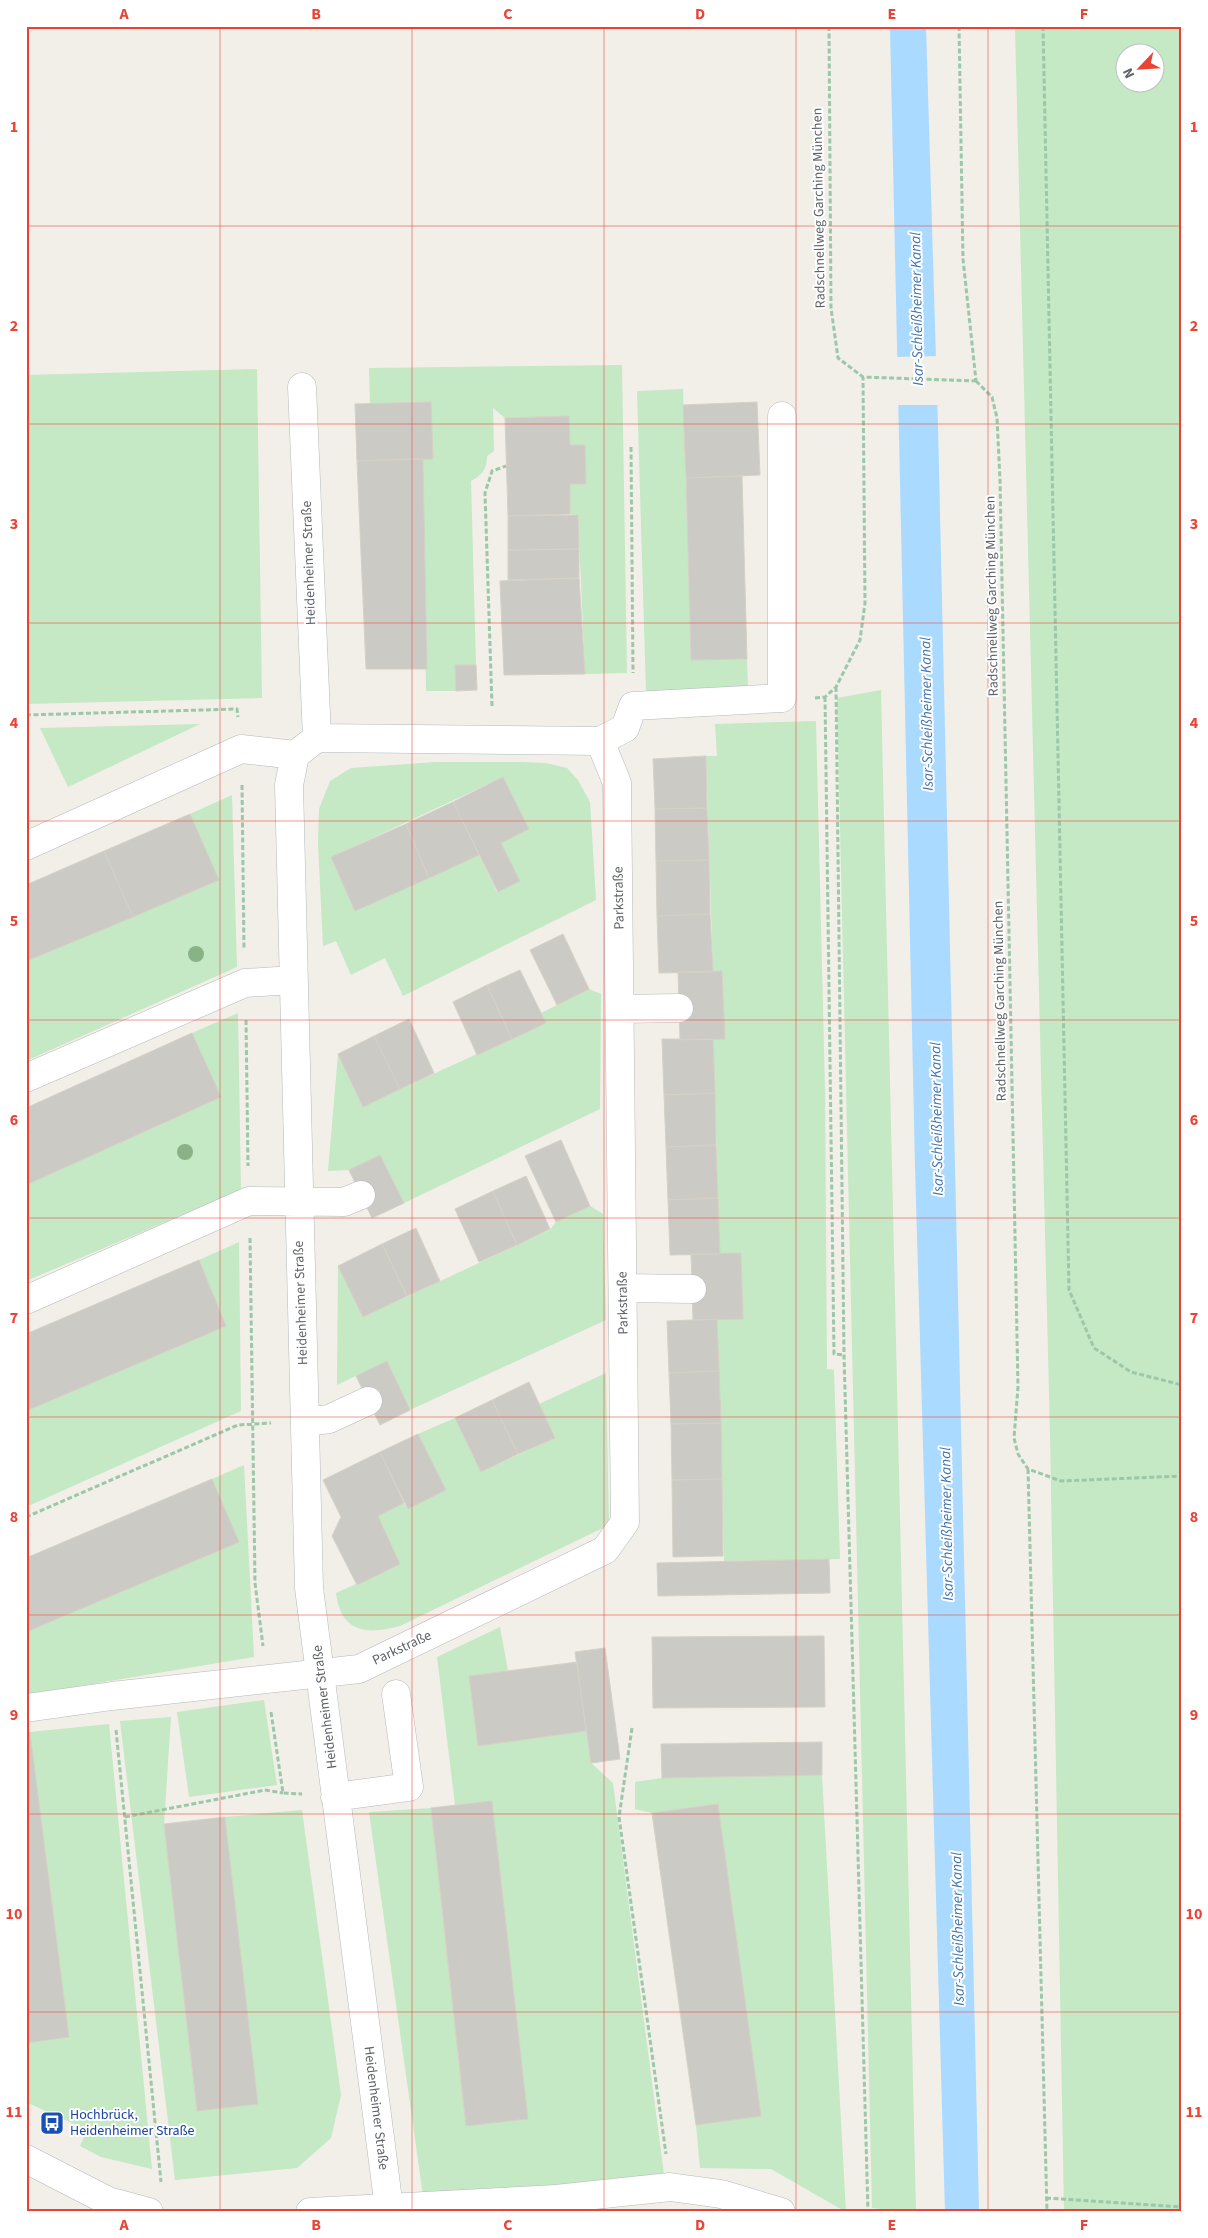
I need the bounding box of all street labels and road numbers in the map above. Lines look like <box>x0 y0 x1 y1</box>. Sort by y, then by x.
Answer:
street label: Radschnellweg Garching München <box>807 108 831 308</box>
street label: Radschnellweg Garching München <box>980 496 1004 696</box>
street label: Heidenheimer Straße <box>297 500 321 626</box>
street label: Parkstraße <box>608 866 630 930</box>
street label: Radschnellweg Garching München <box>988 901 1012 1101</box>
street label: Heidenheimer Straße <box>289 1240 313 1366</box>
street label: Parkstraße <box>612 1271 634 1335</box>
street label: Parkstraße <box>369 1626 435 1670</box>
street label: Heidenheimer Straße <box>307 1644 343 1770</box>
street label: Heidenheimer Straße <box>358 2045 394 2171</box>

